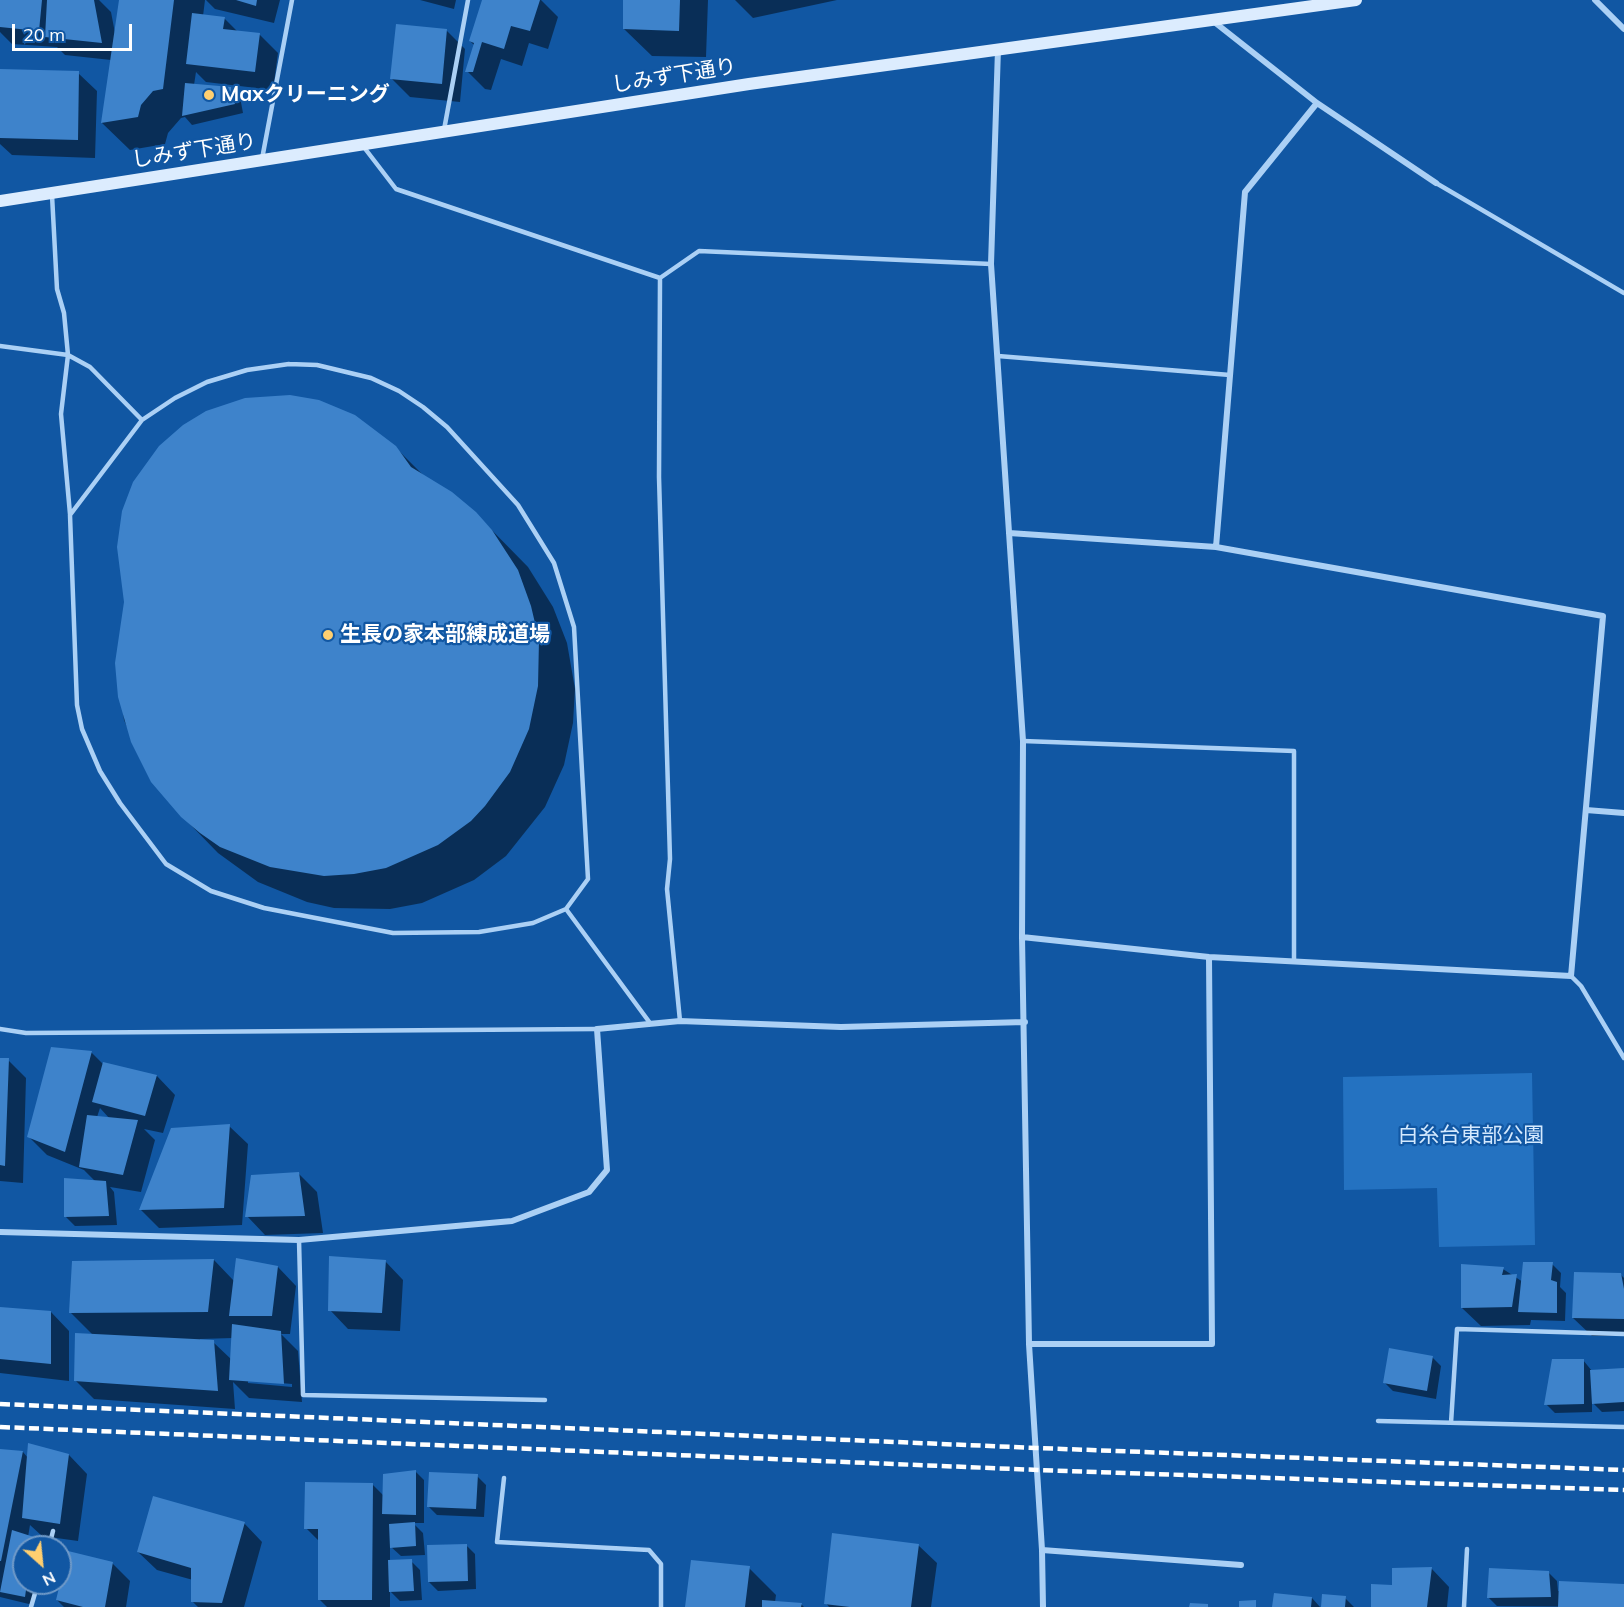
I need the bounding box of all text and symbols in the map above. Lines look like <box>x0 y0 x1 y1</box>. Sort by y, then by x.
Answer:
scale bar <box>15 12 135 50</box>
text: 20 m <box>23 23 65 46</box>
street label: しみず下通り <box>610 54 738 98</box>
place label: Maxクリーニング <box>221 82 390 108</box>
marker: Maxクリーニング <box>202 88 216 102</box>
street label: しみず下通り <box>130 129 258 173</box>
place label: 生長の家本部練成道場 <box>340 622 550 648</box>
marker: 生長の家本部練成道場 <box>321 628 335 642</box>
park label: 白糸台東部公園 <box>1398 1123 1544 1149</box>
north arrow <box>12 1535 72 1595</box>
text: N <box>39 1568 59 1591</box>

